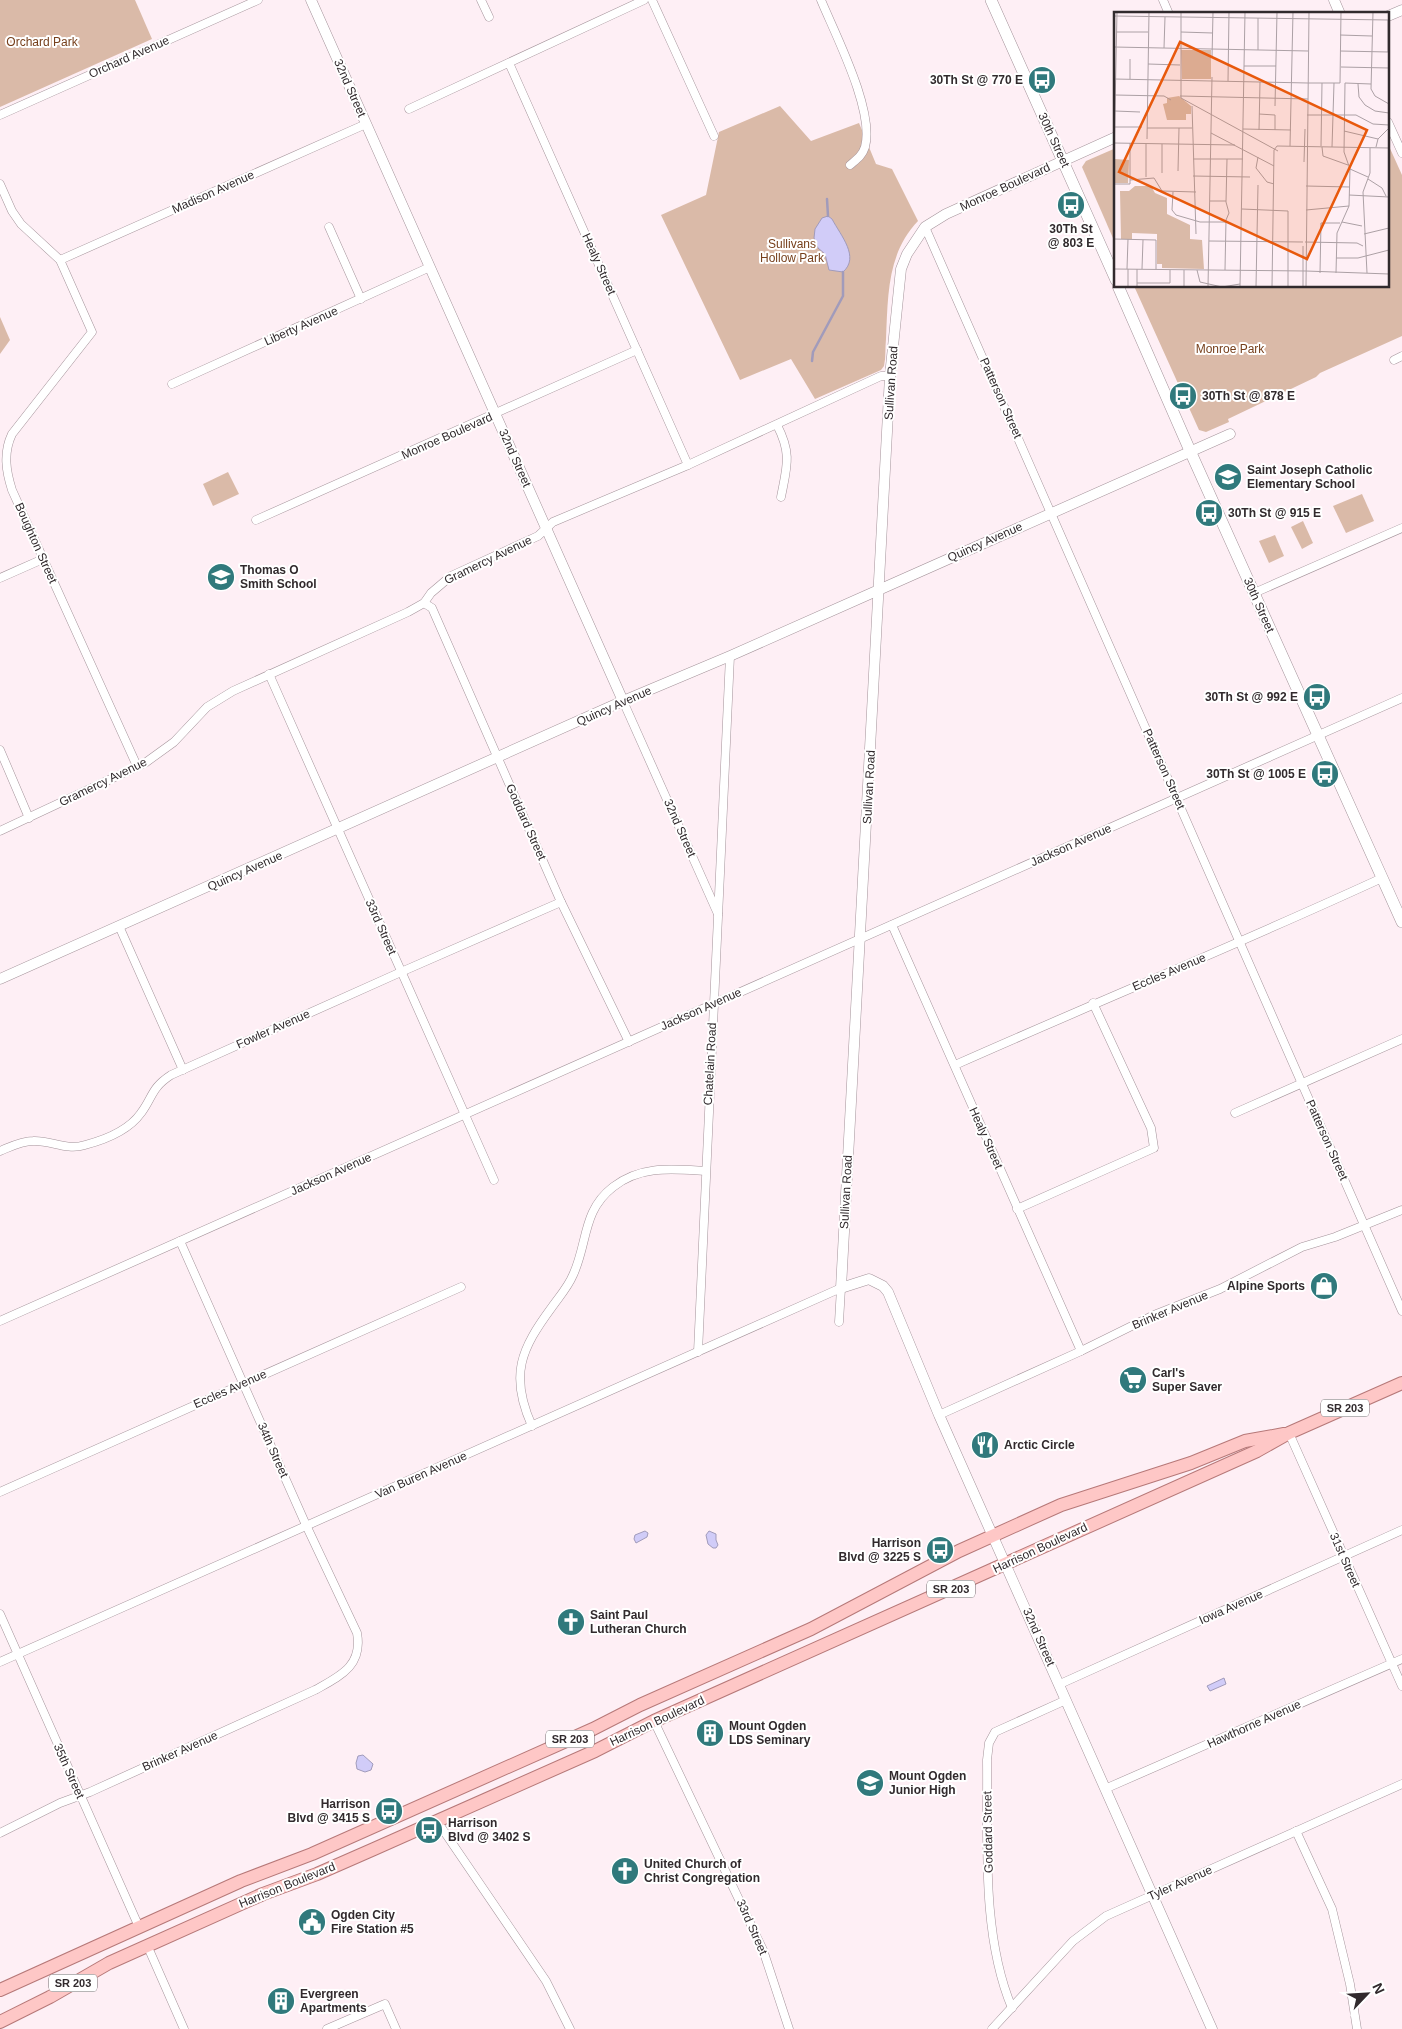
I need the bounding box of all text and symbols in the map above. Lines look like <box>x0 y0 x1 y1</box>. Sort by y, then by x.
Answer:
inset map <box>1114 12 1390 288</box>
street label: Orchard Avenue <box>87 33 172 81</box>
park label: Orchard Park <box>6 35 79 49</box>
street label: 32nd Street <box>331 57 369 120</box>
bus stop icon: 30Th St @ 770 E <box>1027 65 1057 95</box>
place label: 30Th St @ 770 E <box>930 73 1023 87</box>
street label: 30th Street <box>1035 110 1073 170</box>
street label: Monroe Boulevard <box>958 160 1052 214</box>
street label: Madison Avenue <box>170 167 257 216</box>
bus stop icon: 30Th St @ 803 E <box>1056 190 1086 220</box>
place label: 30Th St @ 803 E <box>1048 222 1094 250</box>
street label: Healy Street <box>579 231 619 298</box>
park label: Sullivans Hollow Park <box>760 237 825 265</box>
street label: Liberty Avenue <box>262 303 340 348</box>
park label: Monroe Park <box>1196 342 1265 356</box>
street label: Sullivan Road <box>881 346 901 420</box>
street label: Patterson Street <box>977 356 1025 441</box>
bus stop icon: 30Th St @ 878 E <box>1168 381 1198 411</box>
place label: 30Th St @ 878 E <box>1202 389 1295 403</box>
street label: Monroe Boulevard <box>399 410 495 462</box>
street label: 32nd Street <box>496 427 534 490</box>
school or university icon: Saint Joseph Catholic Elementary School <box>1213 462 1243 492</box>
place label: Saint Joseph Catholic Elementary School <box>1247 463 1373 491</box>
bus stop icon: 30Th St @ 915 E <box>1194 498 1224 528</box>
street label: Boughton Street <box>12 501 60 586</box>
place label: 30Th St @ 915 E <box>1228 506 1321 520</box>
street label: Quincy Avenue <box>945 519 1025 565</box>
street label: Gramercy Avenue <box>442 533 534 587</box>
school or university icon: Thomas O Smith School <box>206 562 236 592</box>
place label: Thomas O Smith School <box>240 563 317 591</box>
street label: 30th Street <box>1241 575 1278 635</box>
bus stop icon: 30Th St @ 992 E <box>1302 682 1332 712</box>
street label: Quincy Avenue <box>574 683 654 729</box>
place label: 30Th St @ 992 E <box>1205 690 1298 704</box>
street label: Patterson Street <box>1140 727 1188 812</box>
street label: Sullivan Road <box>860 750 878 824</box>
street label: Gramercy Avenue <box>57 755 149 809</box>
bus stop icon: 30Th St @ 1005 E <box>1310 759 1340 789</box>
place label: 30Th St @ 1005 E <box>1206 767 1306 781</box>
street label: Goddard Street <box>503 782 549 863</box>
street label: 32nd Street <box>661 797 699 860</box>
street label: Jackson Avenue <box>1028 821 1114 869</box>
street label: Quincy Avenue <box>205 848 285 894</box>
street label: 33rd Street <box>363 897 400 958</box>
street label: Eccles Avenue <box>1130 950 1208 994</box>
street label: Jackson Avenue <box>658 985 744 1033</box>
street label: Fowler Avenue <box>234 1006 312 1051</box>
street label: Chatelain Road <box>701 1022 719 1106</box>
street label: Patterson Street <box>1303 1098 1351 1183</box>
street label: Healy Street <box>966 1105 1006 1172</box>
street label: Jackson Avenue <box>288 1150 374 1198</box>
street label: Sullivan Road <box>837 1155 855 1229</box>
shop icon: Alpine Sports <box>1309 1271 1339 1301</box>
place label: Alpine Sports <box>1227 1279 1305 1293</box>
street label: Brinker Avenue <box>1130 1288 1210 1332</box>
supermarket icon: Carl's Super Saver <box>1118 1365 1148 1395</box>
place label: Carl's Super Saver <box>1152 1366 1222 1394</box>
street label: Eccles Avenue <box>191 1367 269 1411</box>
road number: SR 203 <box>1321 1400 1369 1416</box>
street label: 34th Street <box>255 1420 292 1480</box>
restaurant icon: Arctic Circle <box>970 1430 1000 1460</box>
place label: Arctic Circle <box>1004 1438 1075 1452</box>
street label: Van Buren Avenue <box>373 1448 469 1502</box>
street label: Harrison Boulevard <box>990 1520 1090 1576</box>
street label: 31st Street <box>1327 1531 1363 1590</box>
bus stop icon: Harrison Blvd @ 3225 S <box>925 1535 955 1565</box>
place label: Harrison Blvd @ 3225 S <box>839 1536 921 1564</box>
road number: SR 203 <box>927 1580 975 1598</box>
street label: Iowa Avenue <box>1197 1587 1265 1627</box>
street label: 32nd Street <box>1020 1606 1058 1669</box>
church icon: Saint Paul Lutheran Church <box>556 1607 586 1637</box>
place label: Saint Paul Lutheran Church <box>590 1608 687 1636</box>
street label: Harrison Boulevard <box>607 1693 707 1749</box>
street label: Hawthorne Avenue <box>1205 1697 1303 1751</box>
building icon: Mount Ogden LDS Seminary <box>695 1718 725 1748</box>
place label: Mount Ogden LDS Seminary <box>729 1719 811 1747</box>
street label: Brinker Avenue <box>140 1728 220 1774</box>
road number: SR 203 <box>546 1730 594 1748</box>
street label: 35th Street <box>51 1741 88 1801</box>
school or university icon: Mount Ogden Junior High <box>855 1768 885 1798</box>
place label: Mount Ogden Junior High <box>889 1769 966 1797</box>
street label: Goddard Street <box>980 1790 996 1873</box>
bus stop icon: Harrison Blvd @ 3415 S <box>374 1796 404 1826</box>
place label: Harrison Blvd @ 3415 S <box>288 1797 370 1825</box>
bus stop icon: Harrison Blvd @ 3402 S <box>414 1815 444 1845</box>
place label: Harrison Blvd @ 3402 S <box>448 1816 530 1844</box>
church icon: United Church of Christ Congregation <box>610 1856 640 1886</box>
place label: United Church of Christ Congregation <box>644 1857 760 1885</box>
street label: Harrison Boulevard <box>237 1859 337 1911</box>
street label: Tyler Avenue <box>1146 1862 1215 1903</box>
street label: 33rd Street <box>734 1897 771 1958</box>
public building icon: Ogden City Fire Station #5 <box>297 1907 327 1937</box>
place label: Ogden City Fire Station #5 <box>331 1908 414 1936</box>
north arrow <box>1342 1969 1392 2019</box>
road number: SR 203 <box>49 1975 97 1992</box>
text: N <box>1369 1981 1388 1996</box>
building icon: Evergreen Apartments <box>266 1986 296 2016</box>
place label: Evergreen Apartments <box>300 1987 367 2015</box>

